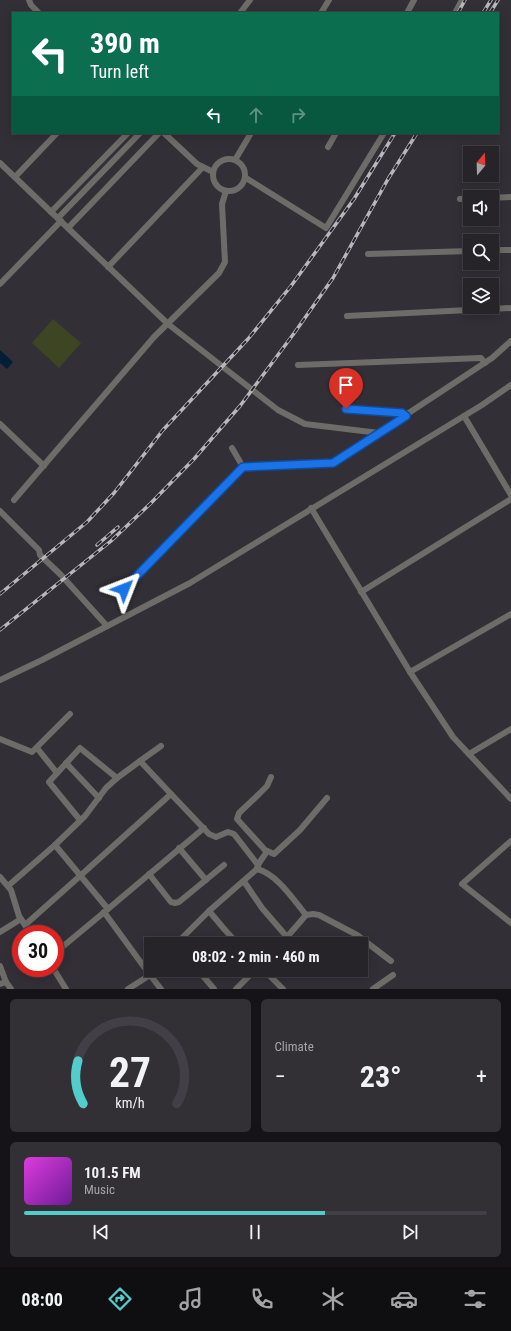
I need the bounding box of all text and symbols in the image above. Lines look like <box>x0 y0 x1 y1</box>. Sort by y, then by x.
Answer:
text: 390 m <box>90 27 160 60</box>
icon: left <box>24 28 76 80</box>
text: Turn left <box>90 61 149 82</box>
icon: left <box>203 104 225 126</box>
icon: ahead <box>245 104 267 126</box>
icon: right <box>287 104 309 126</box>
north arrow <box>463 146 499 182</box>
map controls <box>463 146 499 314</box>
button: sound <box>463 190 499 226</box>
button: search <box>463 234 499 270</box>
button: layers <box>463 278 499 314</box>
pin <box>329 368 363 409</box>
icon: arrive <box>335 374 357 396</box>
position arrow <box>103 568 145 610</box>
speed limit sign: 30 <box>12 925 64 977</box>
text: 08:02 · 2 min · 460 m <box>192 948 320 966</box>
text: Climate <box>275 1039 314 1054</box>
text: 27 <box>109 1047 151 1096</box>
text: 23° <box>360 1059 402 1094</box>
text: − <box>275 1064 286 1089</box>
text: + <box>476 1064 487 1089</box>
text: km/h <box>116 1094 145 1110</box>
text: 101.5 FM <box>84 1164 141 1182</box>
text: Music <box>84 1182 115 1197</box>
icon: previous <box>90 1221 112 1243</box>
icon: pause <box>244 1221 266 1243</box>
icon: next <box>399 1221 421 1243</box>
icon: directions <box>106 1285 134 1313</box>
icon: music <box>177 1285 205 1313</box>
icon: phone <box>248 1285 276 1313</box>
icon: climate <box>319 1285 347 1313</box>
icon: car <box>390 1285 418 1313</box>
icon: filters <box>461 1285 489 1313</box>
text: 08:00 <box>22 1289 63 1310</box>

